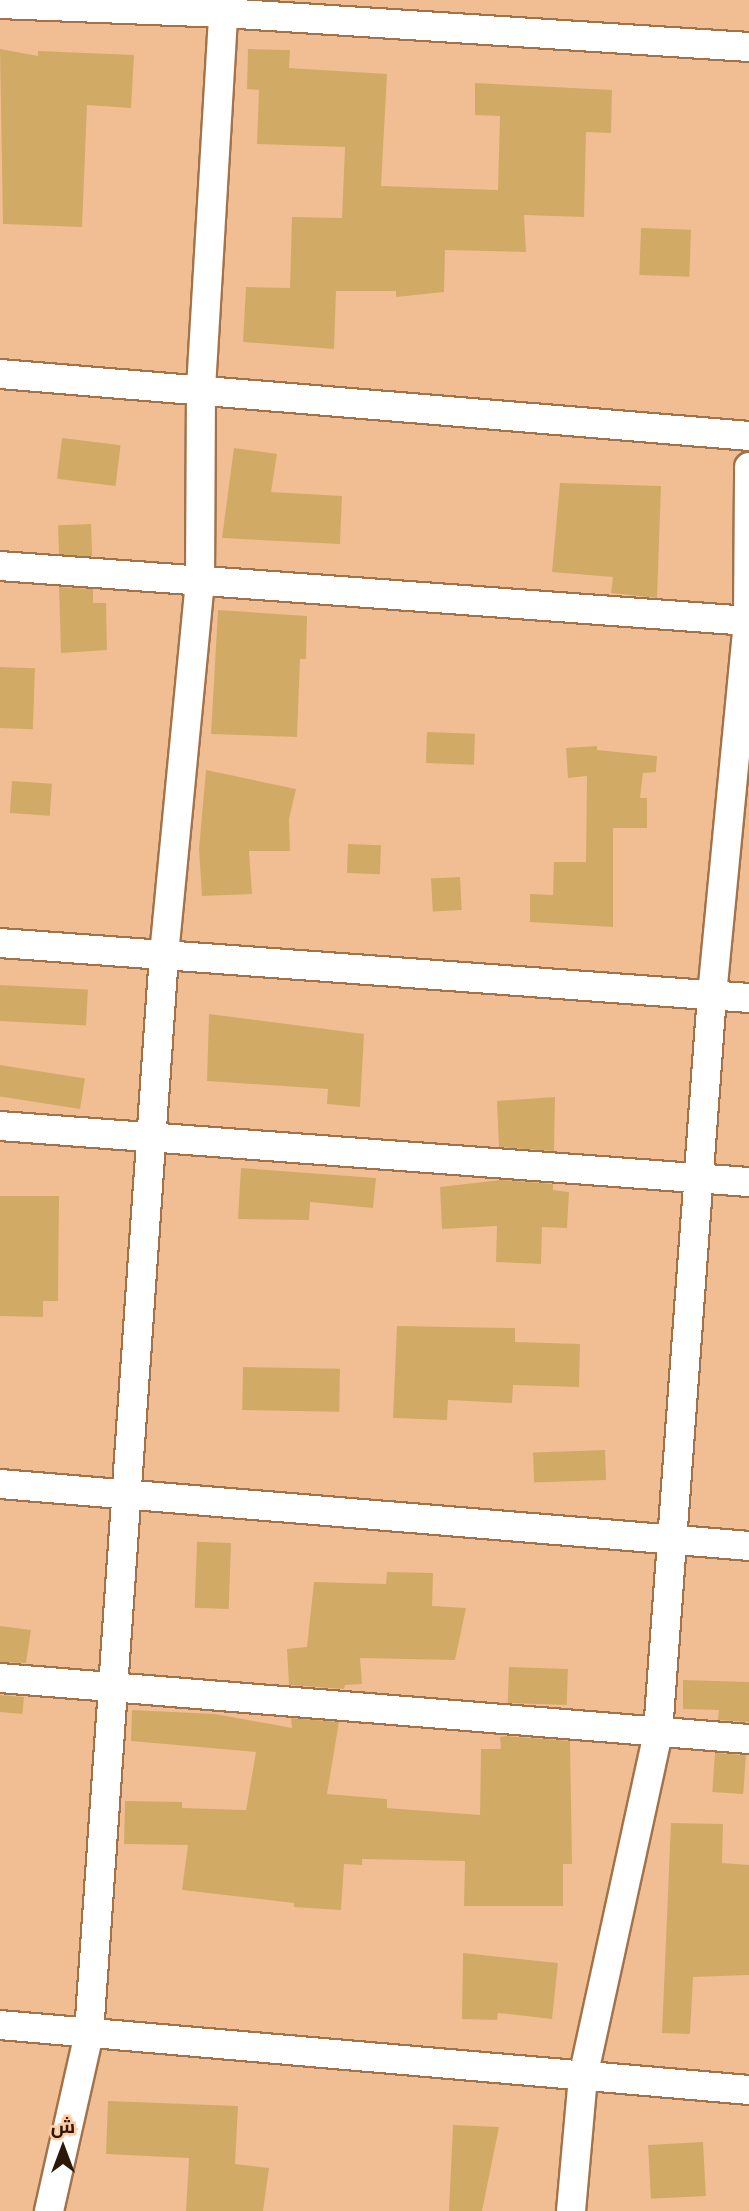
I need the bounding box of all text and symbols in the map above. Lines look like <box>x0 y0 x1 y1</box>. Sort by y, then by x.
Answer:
north arrow <box>28 2113 98 2183</box>
text: ش <box>51 2114 75 2139</box>

